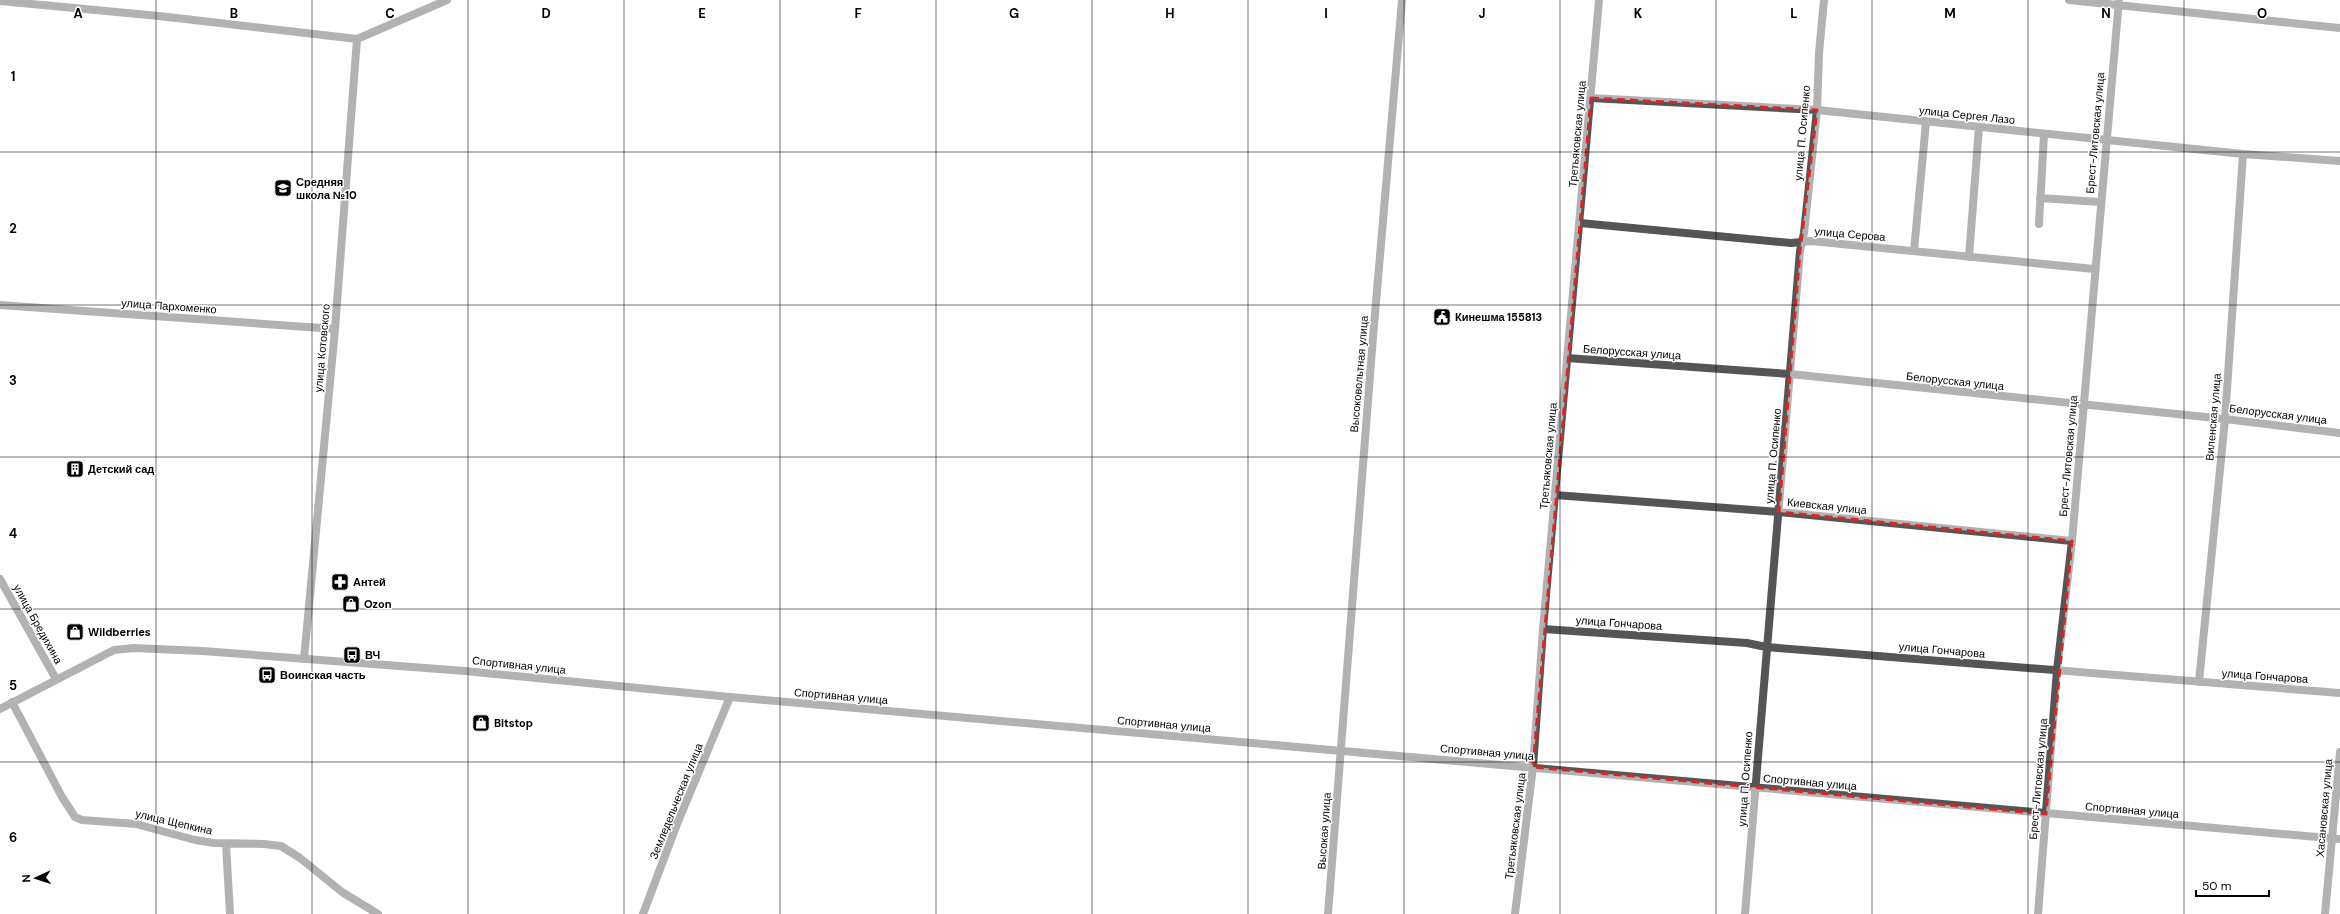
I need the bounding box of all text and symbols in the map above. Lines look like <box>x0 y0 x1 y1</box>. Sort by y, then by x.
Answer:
text: A <box>73 5 83 22</box>
text: B <box>230 5 238 22</box>
text: C <box>385 5 395 22</box>
text: D <box>541 5 551 22</box>
text: E <box>698 5 706 22</box>
text: F <box>854 5 862 22</box>
text: G <box>1009 5 1019 22</box>
text: H <box>1165 5 1175 22</box>
text: I <box>1324 5 1328 22</box>
text: J <box>1478 5 1486 22</box>
text: K <box>1634 5 1643 22</box>
text: L <box>1790 5 1798 22</box>
text: M <box>1944 5 1956 22</box>
text: N <box>2101 5 2111 22</box>
text: O <box>2257 5 2267 22</box>
text: 1 <box>11 68 15 85</box>
street label: Брест-Литовская улица <box>2083 71 2107 194</box>
street label: Третьяковская улица <box>1565 79 1589 188</box>
street label: улица П. Осипенко <box>1791 85 1813 181</box>
street label: улица Сергея Лазо <box>1918 103 2016 127</box>
place label: Средняя школа №10 <box>296 175 357 202</box>
school or university icon: Средняя школа №10 <box>273 178 293 198</box>
text: 2 <box>9 220 17 237</box>
street label: улица Серова <box>1814 224 1887 244</box>
street label: улица Пархоменко <box>121 296 217 316</box>
street label: улица Котовского <box>311 303 333 393</box>
public building icon: Кинешма 155813 <box>1432 307 1452 327</box>
place label: Кинешма 155813 <box>1455 310 1542 324</box>
street label: Высоковольтная улица <box>1347 314 1371 433</box>
street label: Белорусская улица <box>1582 342 1682 362</box>
street label: Белорусская улица <box>1905 369 2005 393</box>
text: 3 <box>9 372 17 389</box>
street label: Виленская улица <box>2202 372 2224 461</box>
street label: Брест-Литовская улица <box>2056 394 2080 517</box>
street label: Третьяковская улица <box>1536 401 1560 510</box>
street label: Белорусская улица <box>2228 401 2329 427</box>
street label: улица П. Осипенко <box>1762 408 1784 504</box>
building icon: Детский сад <box>65 459 85 479</box>
place label: Детский сад <box>88 462 154 476</box>
street label: Киевская улица <box>1786 495 1868 517</box>
text: 4 <box>9 525 17 542</box>
pharmacy icon: Антей <box>330 572 350 592</box>
place label: Антей <box>353 575 386 589</box>
street label: улица Бредихина <box>10 582 66 667</box>
shop icon: Ozon <box>341 594 361 614</box>
place label: Ozon <box>364 597 392 611</box>
street label: улица Гончарова <box>1575 613 1664 633</box>
shop icon: Wildberries <box>65 622 85 642</box>
place label: Wildberries <box>88 625 151 639</box>
street label: улица Гончарова <box>1898 639 1987 661</box>
bus stop icon: ВЧ <box>342 645 362 665</box>
place label: ВЧ <box>365 648 380 662</box>
street label: Спортивная улица <box>471 653 567 677</box>
bus stop icon: Воинская часть <box>257 665 277 685</box>
street label: улица Гончарова <box>2221 666 2310 686</box>
place label: Воинская часть <box>280 668 366 682</box>
text: 5 <box>9 677 17 694</box>
street label: Спортивная улица <box>793 685 889 707</box>
shop icon: Bitstop <box>471 713 491 733</box>
street label: Спортивная улица <box>1116 713 1212 735</box>
place label: Bitstop <box>494 716 533 730</box>
street label: Брест-Литовская улица <box>2026 717 2050 840</box>
street label: улица П. Осипенко <box>1735 731 1755 827</box>
street label: Земледельческая улица <box>646 740 706 861</box>
street label: Спортивная улица <box>1439 741 1535 763</box>
street label: Хасановская улица <box>2313 757 2335 858</box>
street label: Третьяковская улица <box>1502 771 1529 880</box>
street label: Спортивная улица <box>1762 771 1858 793</box>
street label: Высокая улица <box>1314 791 1334 870</box>
street label: Спортивная улица <box>2084 799 2180 821</box>
street label: улица Щепкина <box>134 806 215 838</box>
text: 6 <box>9 829 17 846</box>
north arrow <box>16 858 56 898</box>
scale bar <box>2196 872 2269 898</box>
text: N <box>19 874 33 883</box>
text: 50 m <box>2202 878 2231 894</box>

